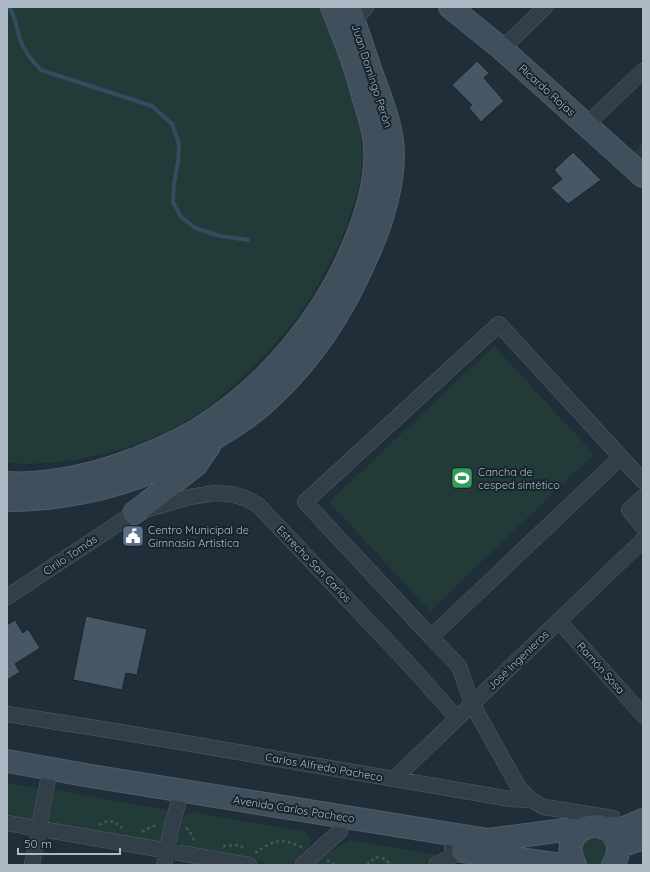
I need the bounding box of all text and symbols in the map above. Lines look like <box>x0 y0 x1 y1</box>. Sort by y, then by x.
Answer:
street label: Juan Domingo Perón <box>349 22 395 130</box>
street label: Ricardo Rojas <box>516 61 578 119</box>
sports icon: Cancha de cesped sintético <box>449 465 475 491</box>
place label: Cancha de cesped sintético <box>478 465 560 492</box>
public building icon: Centro Municipal de Gimnasia Artistica <box>120 523 146 549</box>
place label: Centro Municipal de Gimnasia Artistica <box>148 523 249 550</box>
street label: Estrecho San Carlos <box>274 523 354 605</box>
street label: Cirilo Tomás <box>40 532 100 578</box>
street label: José Ingenieros <box>484 627 552 693</box>
street label: Ramón Sosa <box>574 639 628 697</box>
street label: Carlos Alfredo Pacheco <box>264 750 384 784</box>
street label: Avenida Carlos Pacheco <box>232 792 356 826</box>
scale bar <box>18 830 120 856</box>
text: 50 m <box>24 836 52 851</box>

